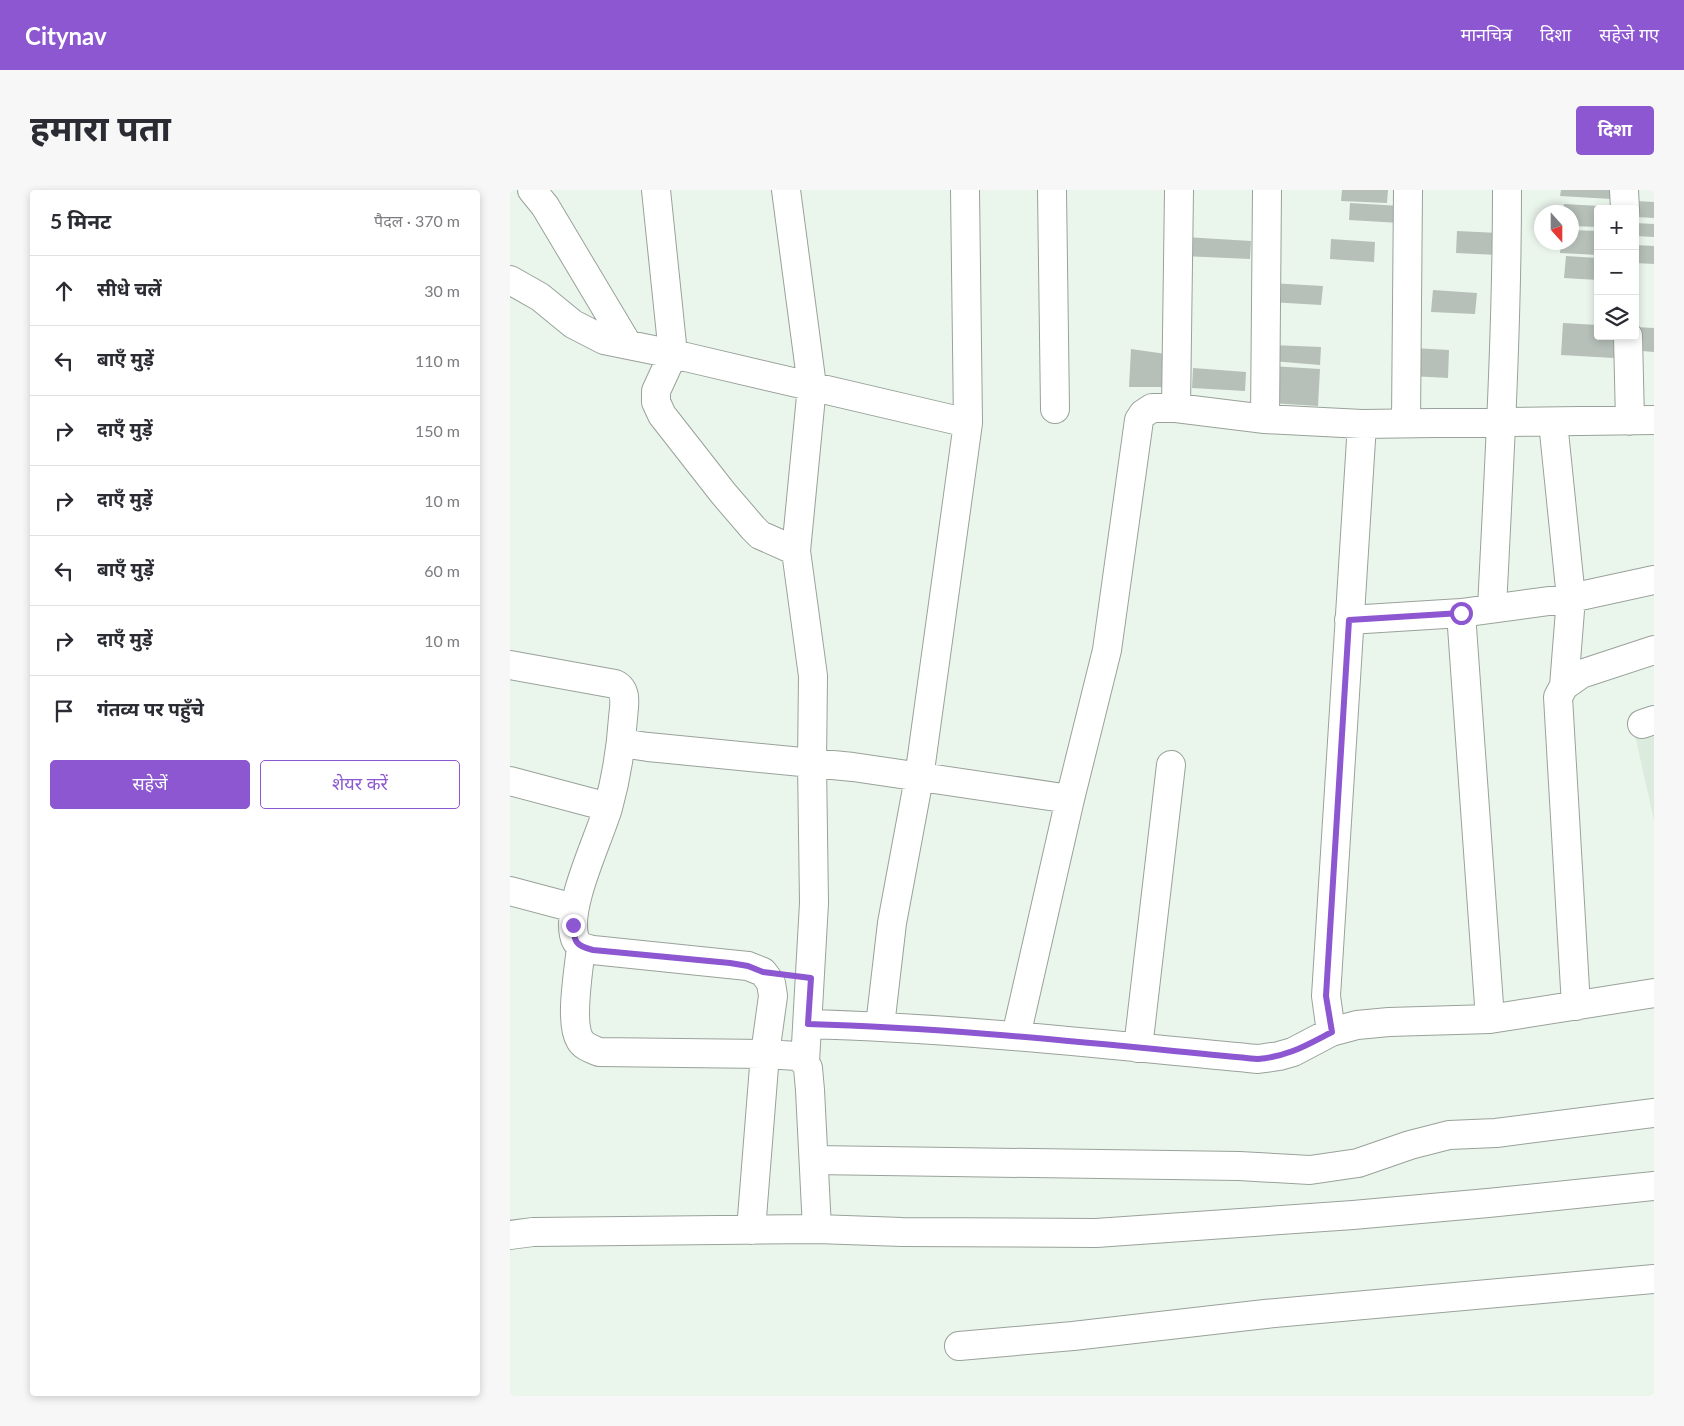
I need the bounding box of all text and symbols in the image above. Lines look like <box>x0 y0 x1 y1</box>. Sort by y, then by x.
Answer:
text: Citynav <box>25 21 107 50</box>
text: मानचित्र <box>1461 23 1512 45</box>
text: दिशा <box>1540 23 1571 45</box>
text: सहेजे गए <box>1599 23 1659 45</box>
text: हमारा पता <box>30 106 171 148</box>
button: दिशा <box>1576 106 1654 155</box>
north arrow <box>1534 205 1579 250</box>
map controls <box>1594 205 1639 340</box>
button: + <box>1594 205 1639 250</box>
text: 5 मिनट <box>50 208 111 233</box>
text: पैदल · 370 m <box>374 211 460 230</box>
button: − <box>1594 250 1639 295</box>
icon: ahead <box>50 277 78 305</box>
text: सीधे चलें <box>97 277 162 300</box>
text: 30 m <box>424 281 460 300</box>
button: layers <box>1594 295 1639 340</box>
icon: left <box>50 347 78 375</box>
text: बाएँ मुड़ें <box>97 347 154 370</box>
text: 110 m <box>415 351 460 370</box>
icon: right <box>50 417 78 445</box>
text: दाएँ मुड़ें <box>97 417 153 440</box>
text: 150 m <box>415 421 460 440</box>
icon: right <box>50 487 78 515</box>
text: दाएँ मुड़ें <box>97 487 153 510</box>
text: 10 m <box>424 491 460 510</box>
icon: left <box>50 557 78 585</box>
text: बाएँ मुड़ें <box>97 557 154 580</box>
text: 60 m <box>424 561 460 580</box>
route start <box>1450 602 1473 625</box>
icon: right <box>50 627 78 655</box>
text: दाएँ मुड़ें <box>97 627 153 650</box>
text: 10 m <box>424 631 460 650</box>
icon: arrive <box>50 697 78 725</box>
text: गंतव्य पर पहुँचे <box>97 697 204 720</box>
button: सहेजें <box>50 760 250 809</box>
button: शेयर करें <box>260 760 460 809</box>
route end <box>562 914 585 937</box>

